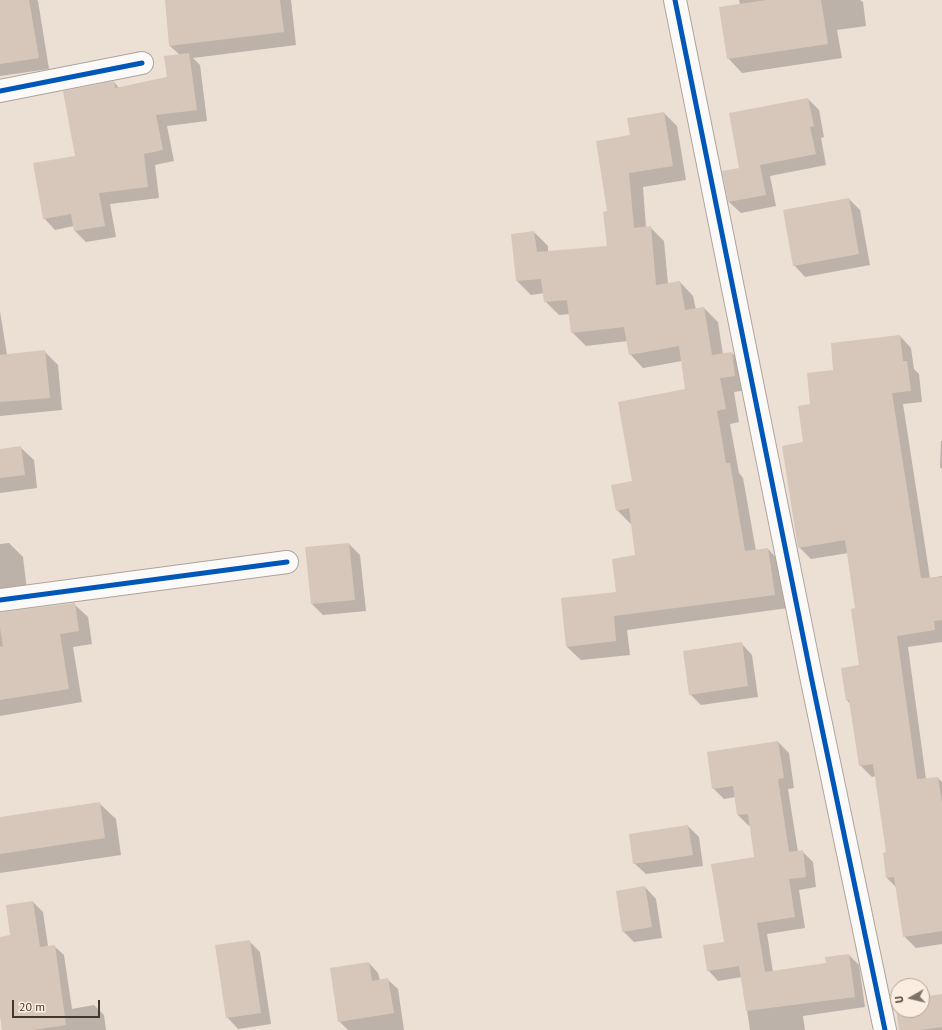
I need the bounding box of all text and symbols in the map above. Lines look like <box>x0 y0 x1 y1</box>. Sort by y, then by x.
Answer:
north arrow <box>890 978 930 1018</box>
scale bar <box>14 992 102 1018</box>
text: U <box>892 995 907 1004</box>
text: 20 m <box>19 999 45 1014</box>

